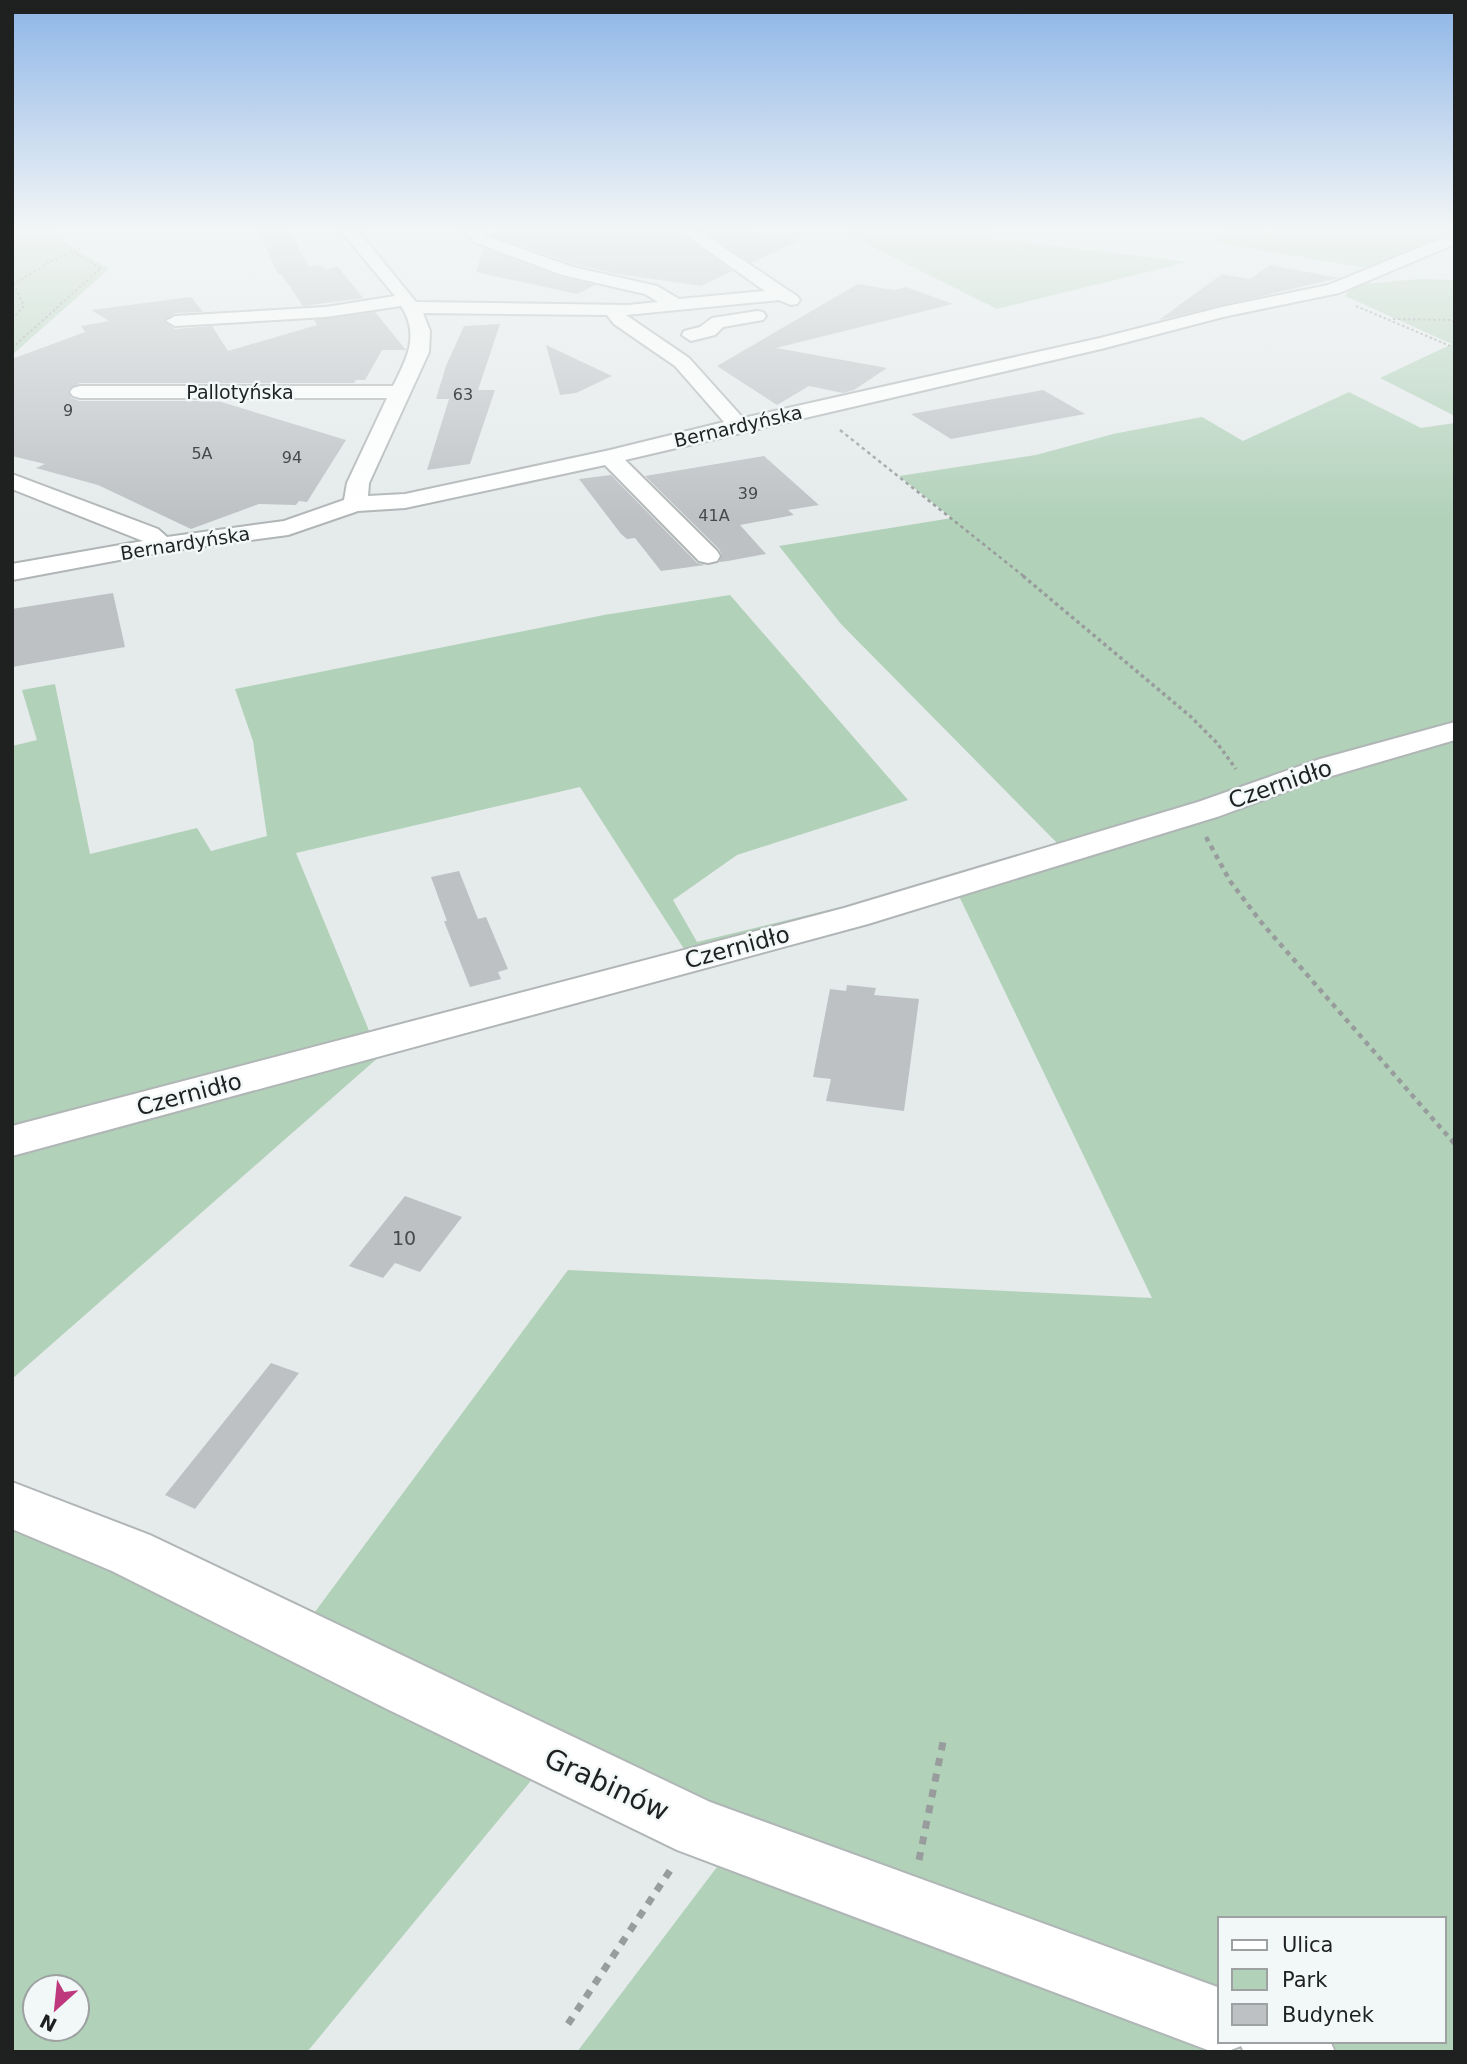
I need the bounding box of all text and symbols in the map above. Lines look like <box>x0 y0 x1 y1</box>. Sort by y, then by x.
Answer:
street label: Pallotyńska <box>186 381 294 403</box>
house number: 63 <box>453 385 473 404</box>
house number: 9 <box>63 401 73 420</box>
street label: Bernardyńska <box>672 401 804 451</box>
house number: 5A <box>191 444 213 463</box>
house number: 94 <box>282 448 302 467</box>
house number: 39 <box>738 484 758 503</box>
house number: 41A <box>698 506 730 525</box>
street label: Bernardyńska <box>119 522 251 564</box>
street label: Czernidło <box>1225 754 1335 814</box>
street label: Czernidło <box>682 921 792 973</box>
street label: Czernidło <box>134 1068 244 1120</box>
house number: 10 <box>392 1227 416 1249</box>
street label: Grabinów <box>539 1741 674 1828</box>
legend <box>1218 1917 1446 2043</box>
text: Ulica <box>1282 1933 1333 1957</box>
text: Park <box>1282 1968 1328 1992</box>
north arrow <box>21 1973 91 2043</box>
text: Budynek <box>1282 2003 1375 2027</box>
text: N <box>36 2010 60 2037</box>

